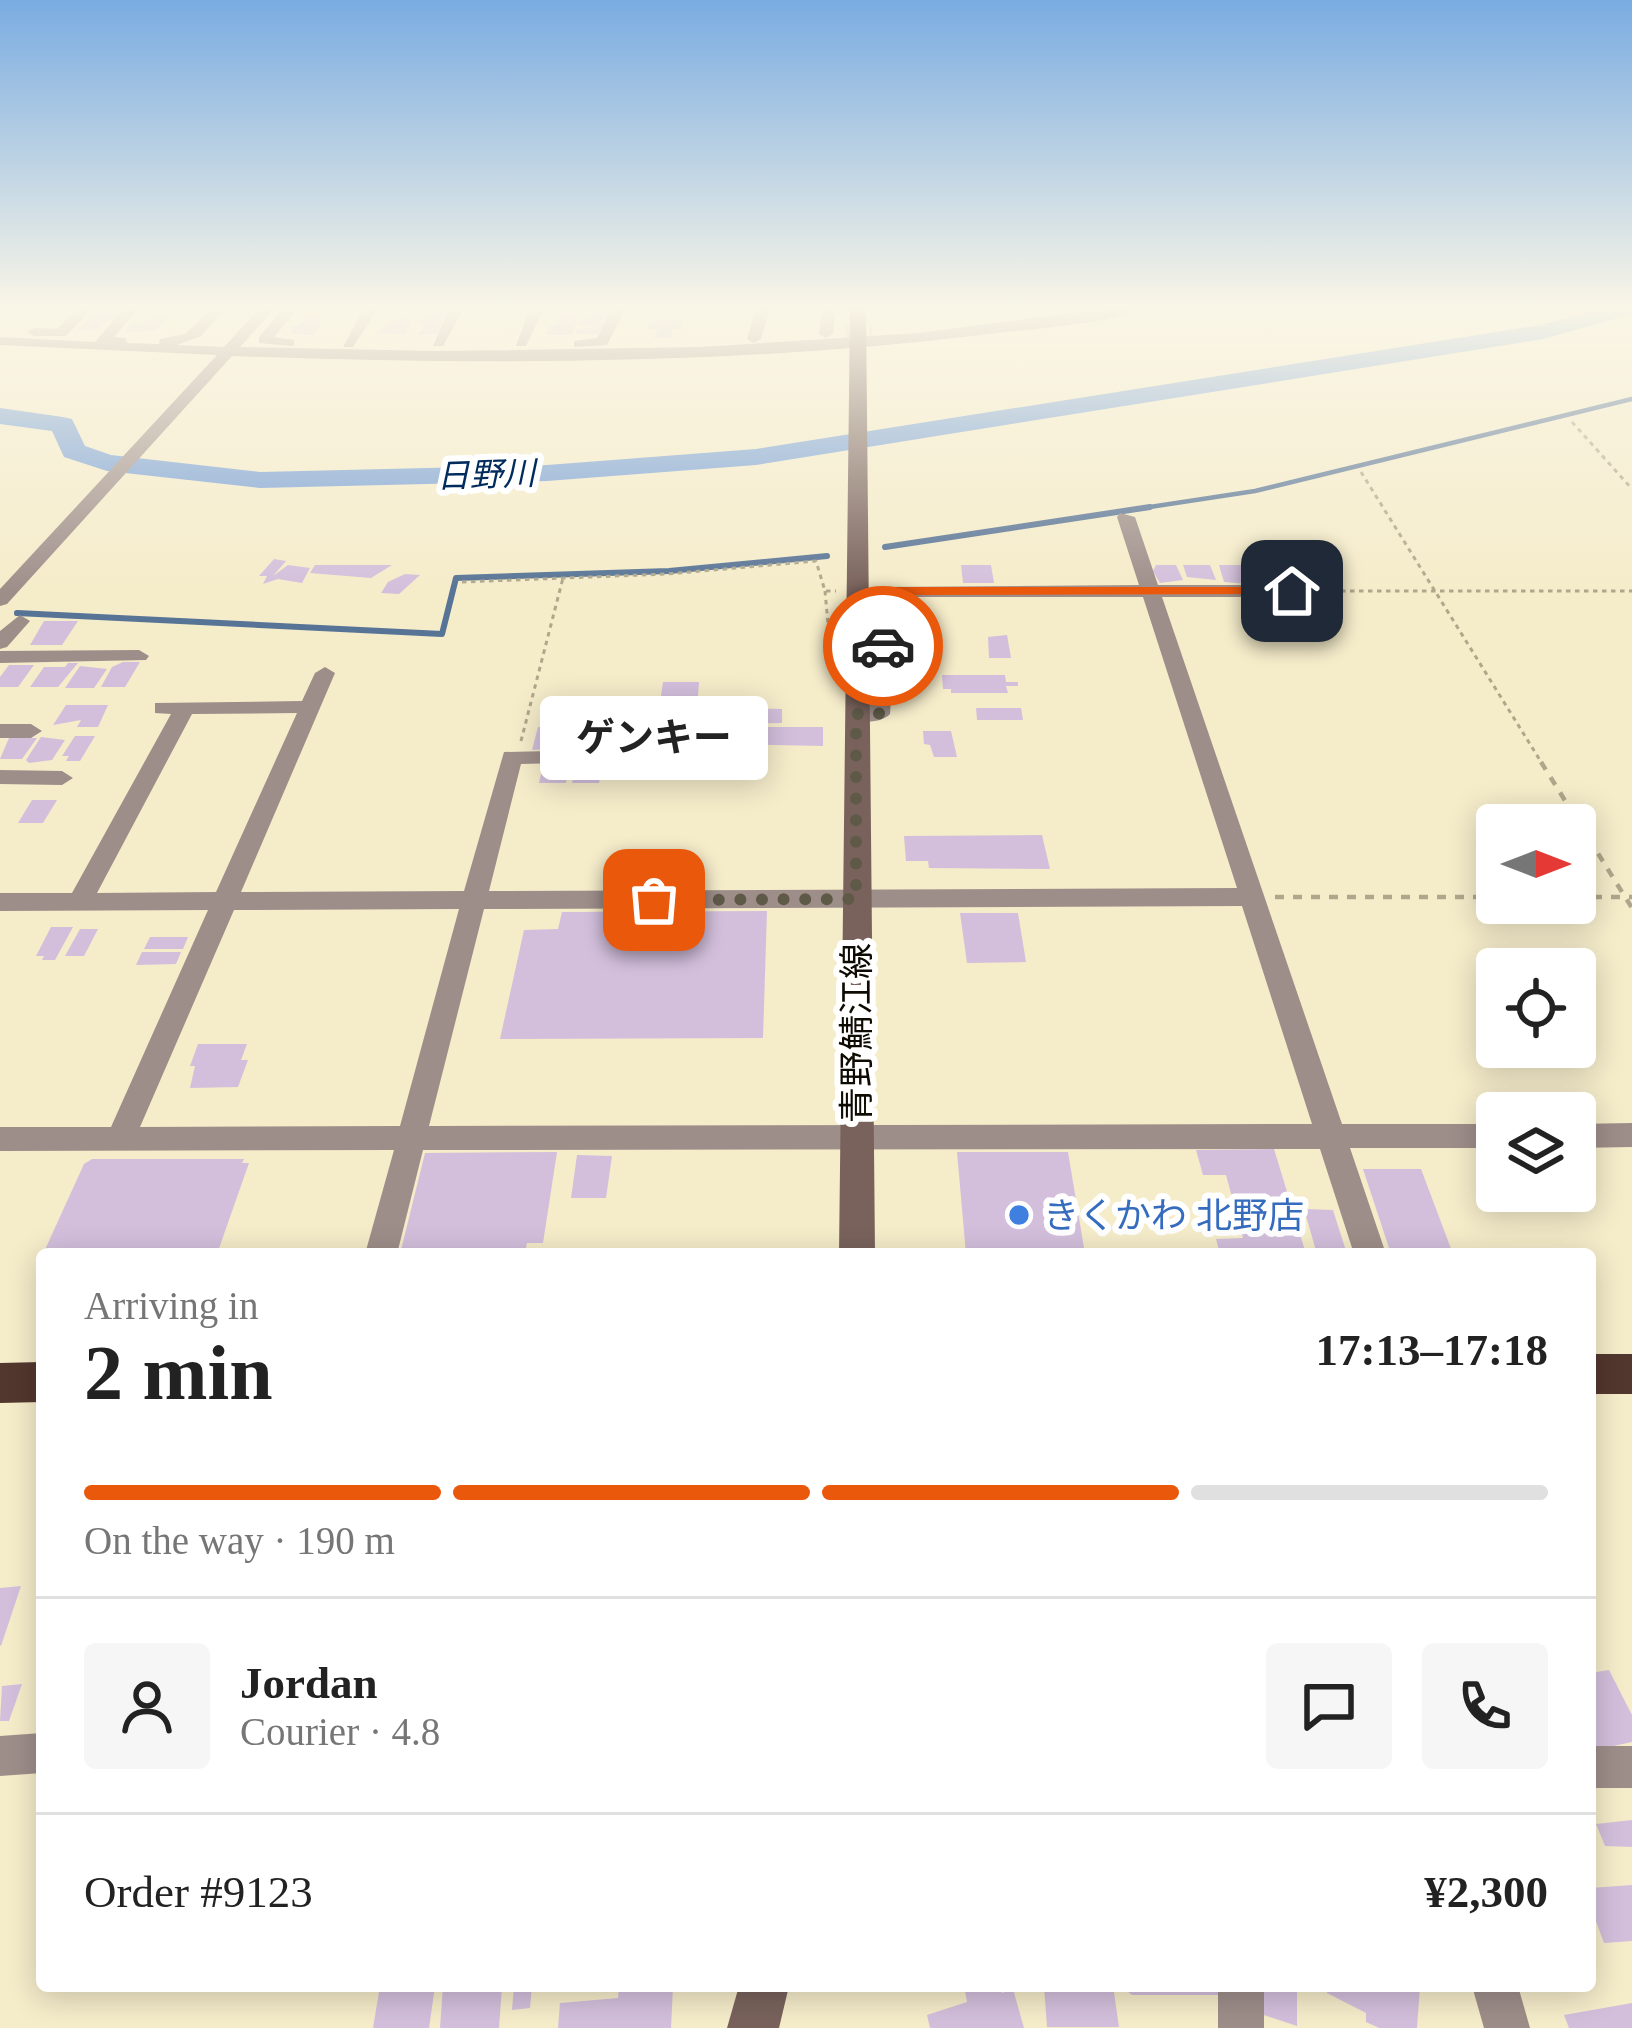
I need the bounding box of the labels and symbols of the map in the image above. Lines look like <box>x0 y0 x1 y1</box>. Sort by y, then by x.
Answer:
water label: 日野川 <box>436 455 539 495</box>
pin <box>1241 540 1343 642</box>
courier <box>823 586 943 706</box>
callout: ゲンキー <box>540 696 768 780</box>
north arrow <box>1476 804 1596 924</box>
pin <box>603 849 705 951</box>
street label: 青野鯖江線 <box>837 943 877 1123</box>
place label: きくかわ 北野店 <box>1043 1196 1304 1236</box>
marker: きくかわ 北野店 <box>1006 1202 1032 1228</box>

